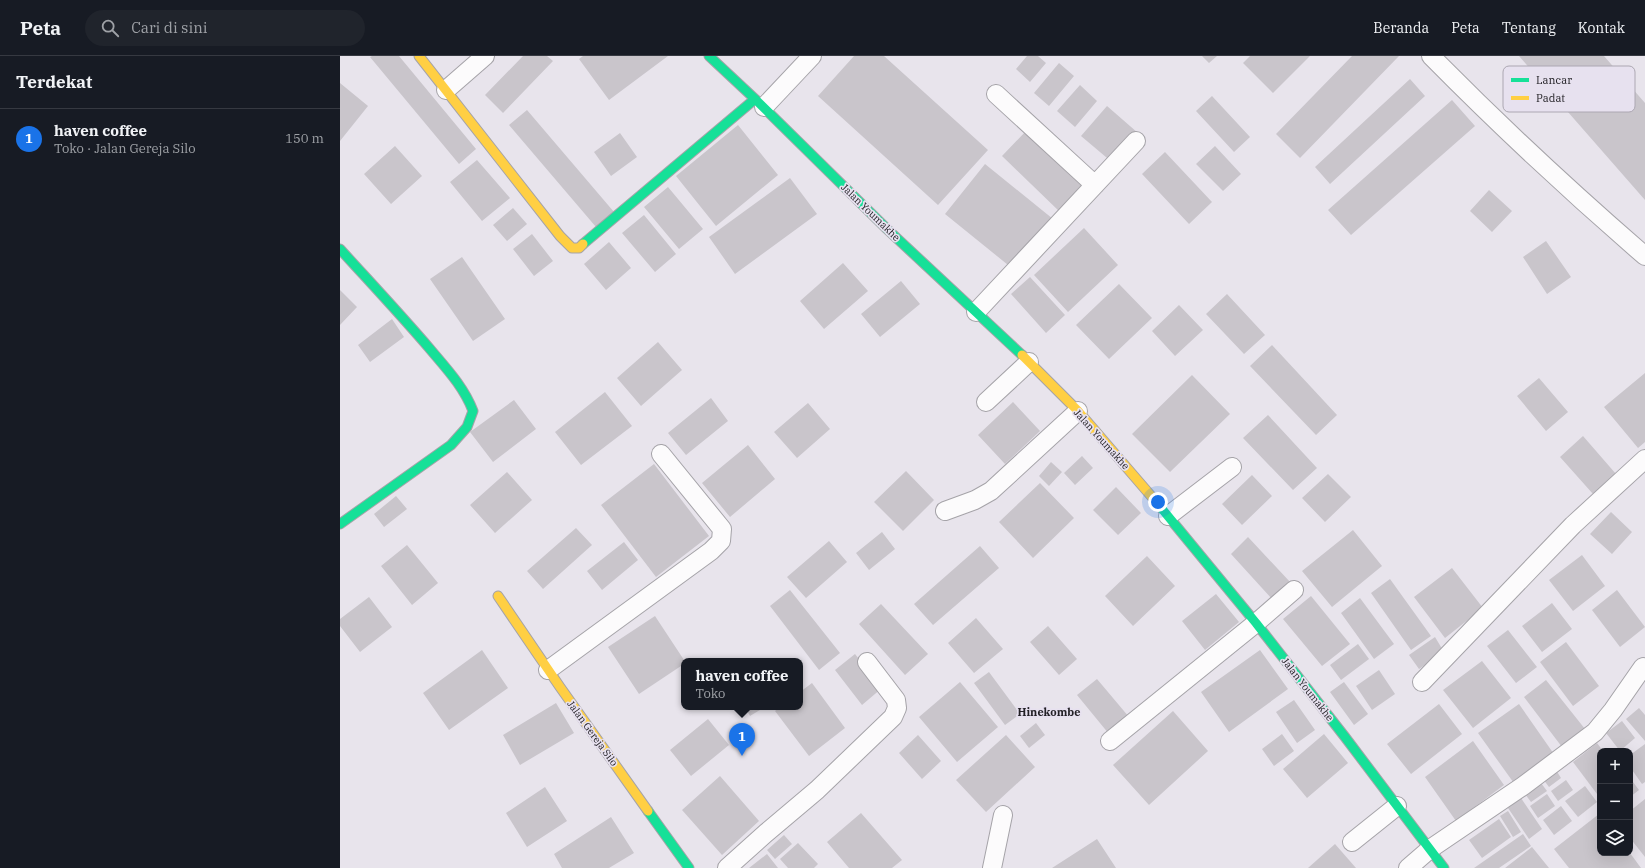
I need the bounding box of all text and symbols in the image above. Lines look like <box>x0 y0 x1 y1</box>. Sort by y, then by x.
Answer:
search box <box>85 10 365 46</box>
text: Peta <box>20 16 61 40</box>
icon: search <box>99 17 121 39</box>
text: Cari di sini <box>131 18 207 37</box>
text: Beranda <box>1373 19 1429 37</box>
text: Peta <box>1451 19 1480 37</box>
text: Tentang <box>1502 19 1556 37</box>
text: Kontak <box>1578 19 1625 37</box>
legend <box>1503 66 1635 112</box>
text: Terdekat <box>16 71 92 93</box>
text: Lancar <box>1536 73 1572 87</box>
text: Padat <box>1536 91 1565 105</box>
text: haven coffee <box>54 121 147 140</box>
text: 1 <box>25 130 33 147</box>
text: 150 m <box>285 130 324 147</box>
text: Toko · Jalan Gereja Silo <box>54 140 196 157</box>
street label: Jalan Youmakhe <box>838 181 903 244</box>
street label: Jalan Youmakhe <box>1071 406 1132 472</box>
your location <box>1148 492 1168 512</box>
street label: Jalan Youmakhe <box>1279 655 1336 724</box>
popup <box>681 658 803 710</box>
text: haven coffee <box>695 666 789 685</box>
text: Toko <box>695 685 725 702</box>
street label: Jalan Gereja Silo <box>564 698 621 769</box>
district label: Hinekombe <box>1017 705 1081 719</box>
pin: 1 <box>729 723 755 756</box>
map controls <box>1597 748 1633 856</box>
button: + <box>1597 748 1633 784</box>
button: − <box>1597 784 1633 820</box>
button: layers <box>1597 820 1633 856</box>

